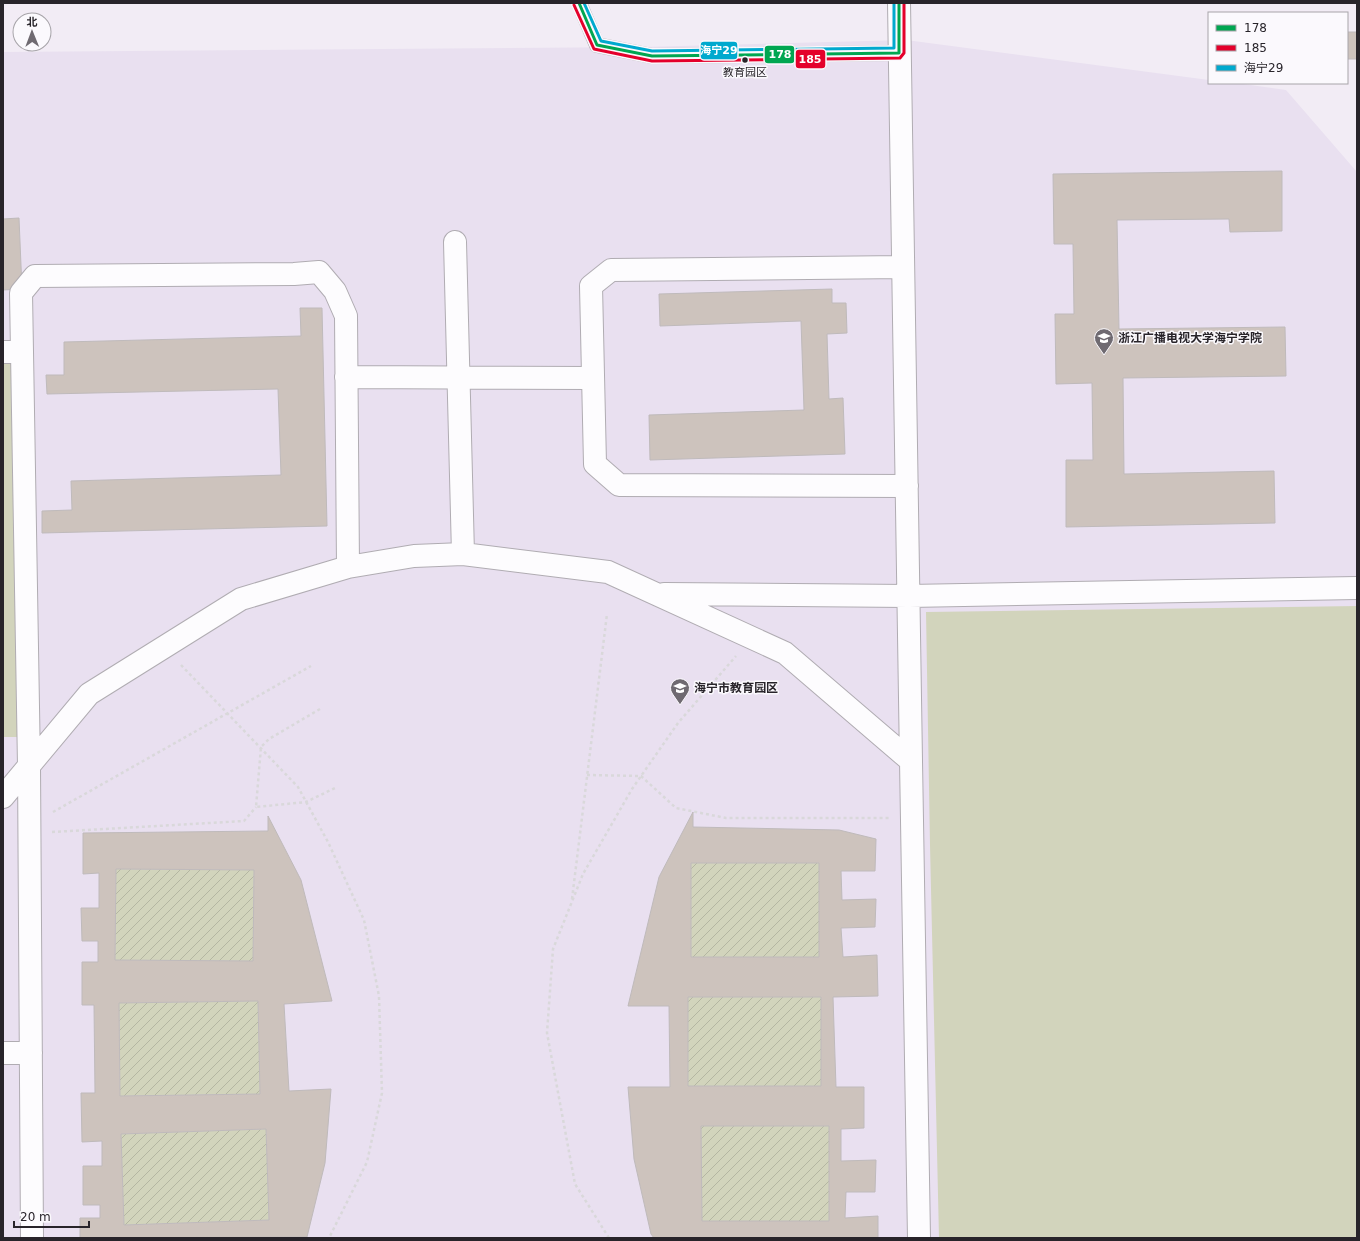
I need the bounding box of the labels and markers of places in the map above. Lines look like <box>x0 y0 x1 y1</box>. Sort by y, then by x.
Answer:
marker: 教育园区 <box>740 55 750 65</box>
place label: 教育园区 <box>723 66 767 79</box>
school or university icon: 浙江广播电视大学海宁学院 <box>1093 327 1115 355</box>
place label: 浙江广播电视大学海宁学院 <box>1118 331 1262 345</box>
school or university icon: 海宁市教育园区 <box>669 677 691 705</box>
place label: 海宁市教育园区 <box>694 681 778 695</box>

